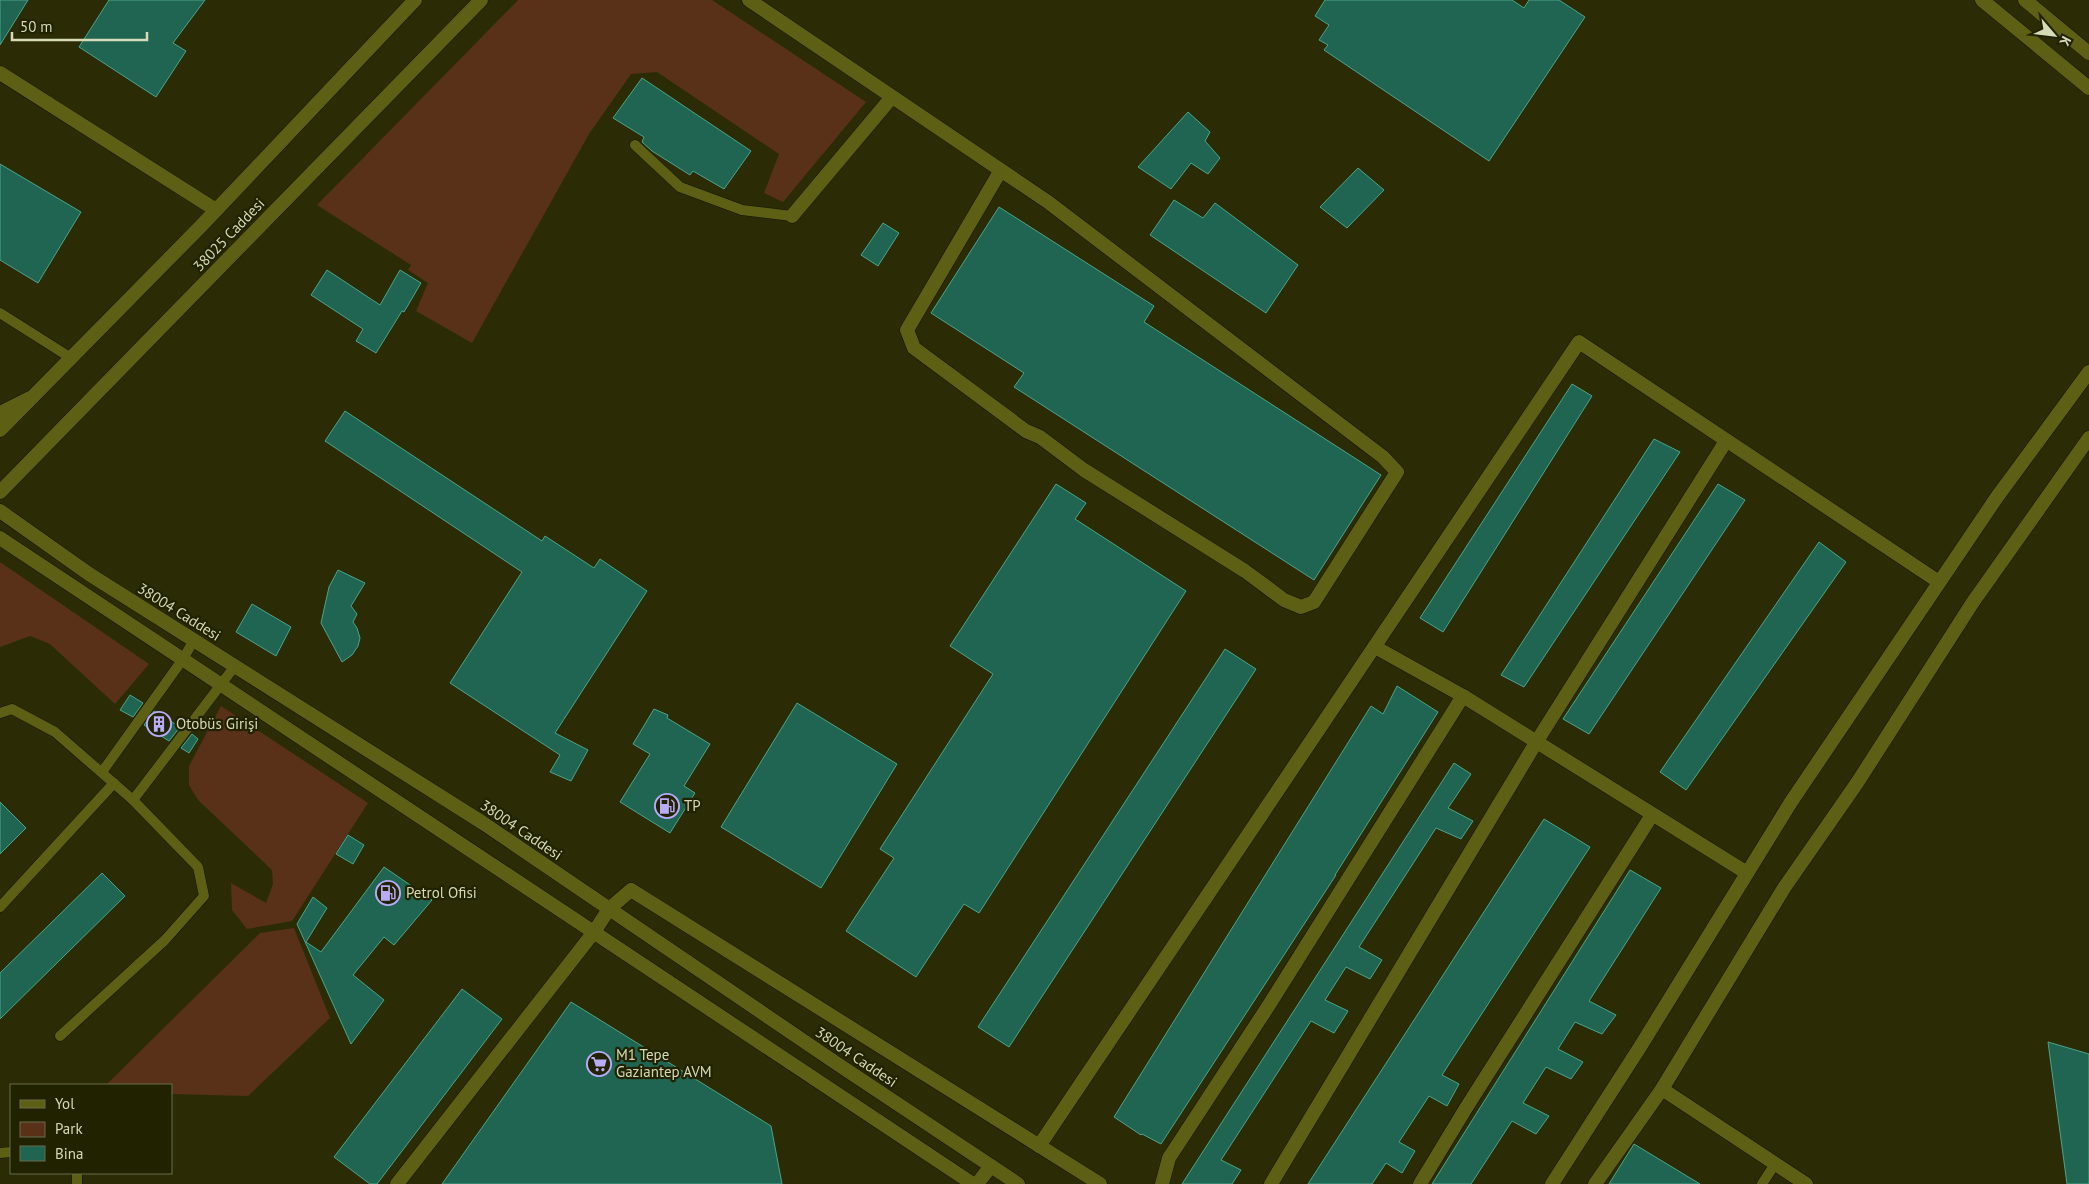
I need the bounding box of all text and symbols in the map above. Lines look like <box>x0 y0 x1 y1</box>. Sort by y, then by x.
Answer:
scale bar <box>12 10 148 42</box>
north arrow <box>2029 10 2079 60</box>
text: 50 m <box>20 17 53 36</box>
text: K <box>2055 33 2075 49</box>
street label: 38025 Caddesi <box>189 194 268 275</box>
street label: 38004 Caddesi <box>134 578 224 645</box>
building icon: Otobüs Girişi <box>146 711 172 737</box>
place label: Otobüs Girişi <box>176 714 258 733</box>
fuel station icon: TP <box>654 793 680 819</box>
street label: 38004 Caddesi <box>477 795 566 864</box>
place label: TP <box>684 796 701 815</box>
fuel station icon: Petrol Ofisi <box>375 880 401 906</box>
place label: Petrol Ofisi <box>406 883 477 902</box>
street label: 38004 Caddesi <box>812 1022 901 1091</box>
place label: M1 Tepe Gaziantep AVM <box>616 1045 712 1081</box>
supermarket icon: M1 Tepe Gaziantep AVM <box>586 1051 612 1077</box>
legend <box>10 1084 172 1174</box>
text: Yol <box>55 1094 75 1113</box>
text: Park <box>55 1119 83 1138</box>
text: Bina <box>55 1144 83 1163</box>

